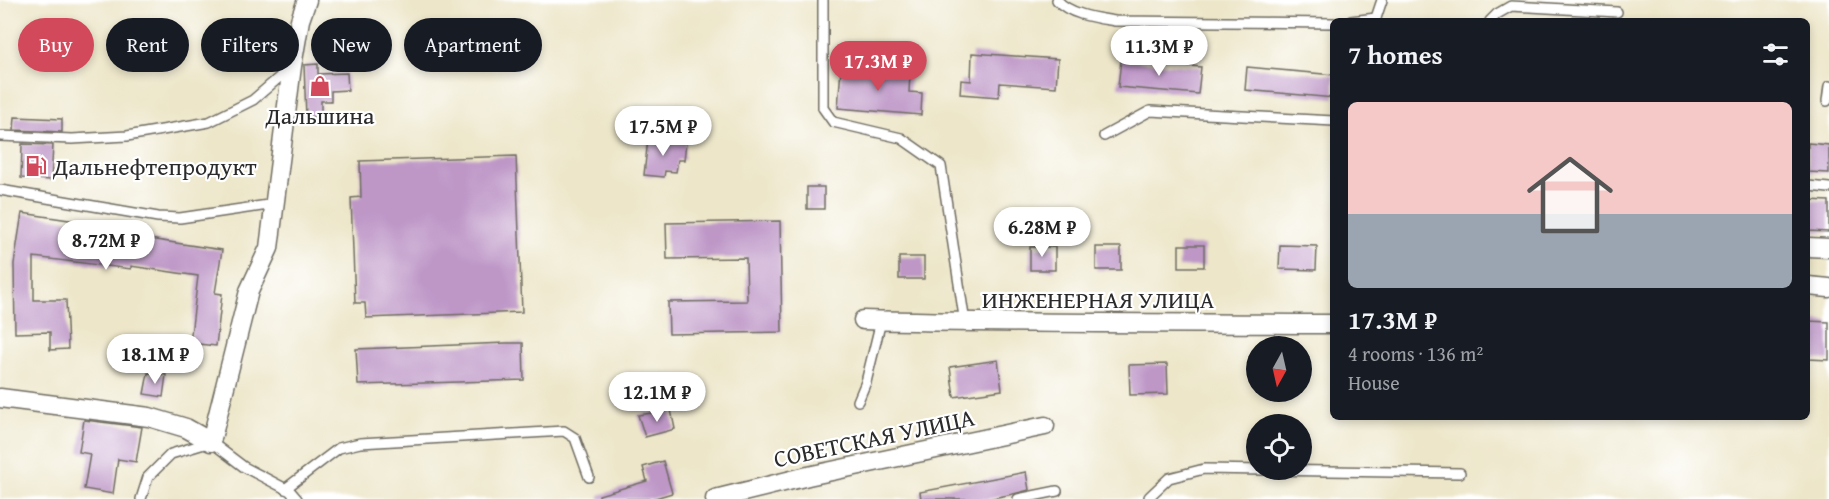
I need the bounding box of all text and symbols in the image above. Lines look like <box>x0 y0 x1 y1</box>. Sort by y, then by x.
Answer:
chip: Buy <box>18 18 94 72</box>
chip: Rent <box>106 18 189 72</box>
chip: Filters <box>201 18 299 72</box>
chip: New <box>311 18 392 72</box>
chip: Apartment <box>404 18 542 72</box>
pin: 11.3M ₽ <box>1104 26 1214 77</box>
text: 11.3M ₽ <box>1125 31 1193 60</box>
text: 7 homes <box>1348 35 1443 74</box>
icon: filters <box>1759 38 1792 71</box>
pin: 17.3M ₽ <box>823 41 933 92</box>
text: 17.3M ₽ <box>844 46 912 75</box>
shop icon: Дальшина <box>308 74 332 98</box>
place label: Дальшина <box>264 98 375 133</box>
pin: 17.5M ₽ <box>608 106 718 157</box>
text: 17.5M ₽ <box>629 111 697 140</box>
icon: home <box>1516 141 1624 249</box>
place label: Дальнефтепродукт <box>52 149 257 184</box>
fuel station icon: Дальнефтепродукт <box>24 154 48 178</box>
pin: 6.28M ₽ <box>987 207 1097 258</box>
text: 6.28M ₽ <box>1008 212 1076 241</box>
pin: 8.72M ₽ <box>51 220 161 271</box>
text: 8.72M ₽ <box>72 225 140 254</box>
street label: ИНЖЕНЕРНАЯ УЛИЦА <box>982 282 1215 317</box>
text: 17.3M ₽ <box>1348 300 1437 339</box>
pin: 18.1M ₽ <box>100 334 210 385</box>
north arrow <box>1246 336 1312 402</box>
map controls <box>1246 336 1312 480</box>
text: 18.1M ₽ <box>121 339 189 368</box>
text: 4 rooms · 136 m² <box>1348 339 1483 368</box>
text: House <box>1348 368 1400 397</box>
pin: 12.1M ₽ <box>602 372 712 423</box>
text: 12.1M ₽ <box>623 377 691 406</box>
street label: СОВЕТСКАЯ УЛИЦА <box>770 400 978 476</box>
button: locate <box>1246 414 1312 480</box>

